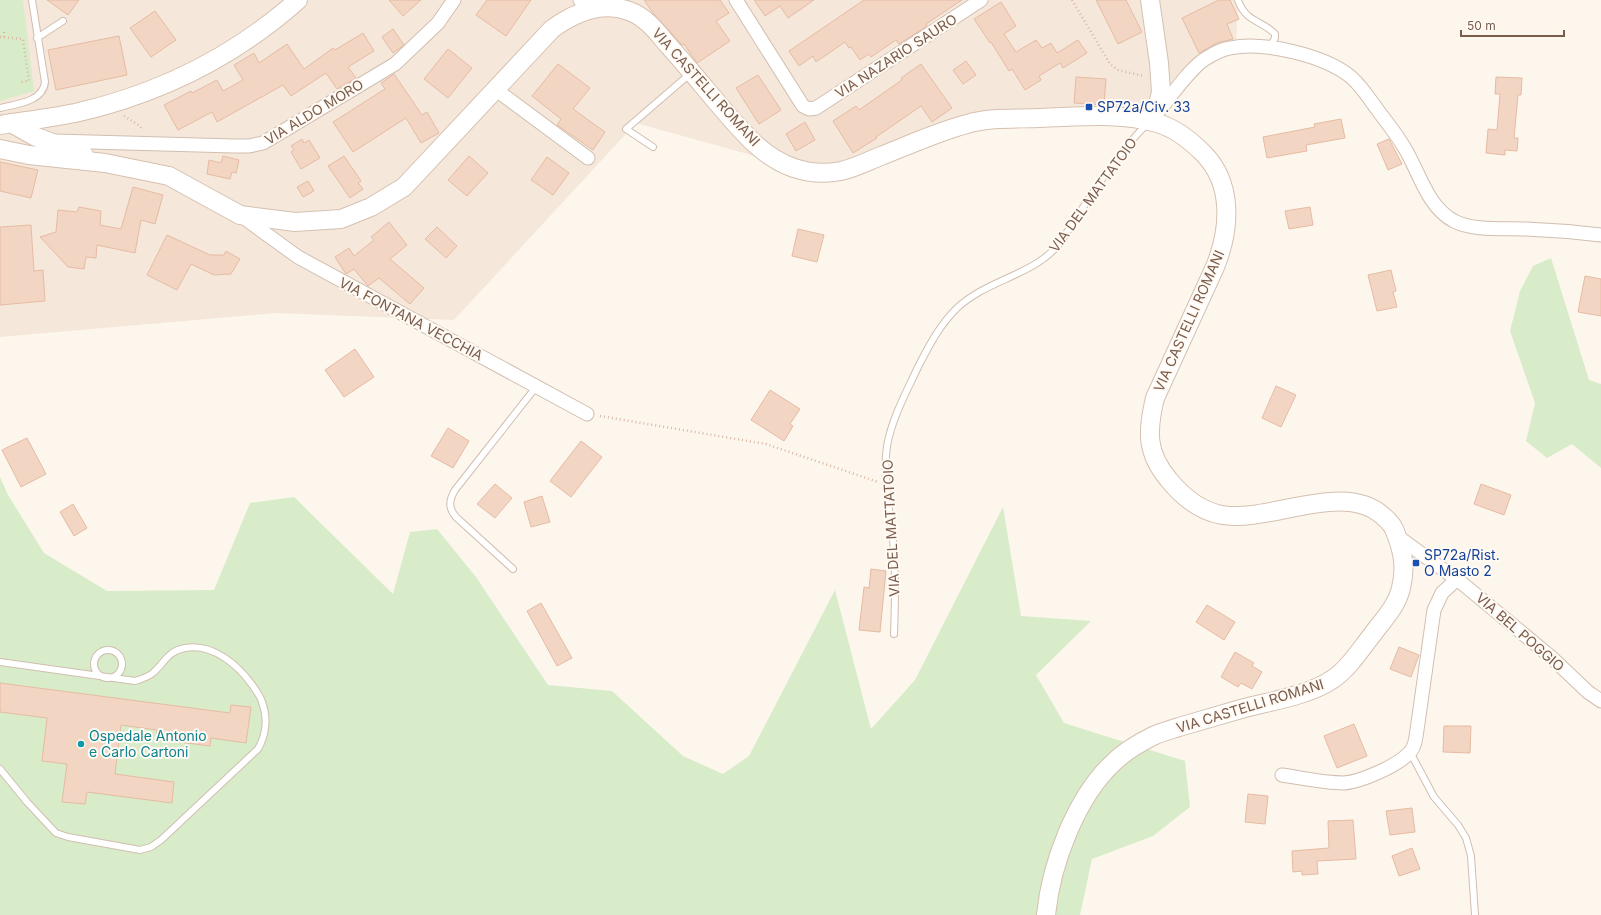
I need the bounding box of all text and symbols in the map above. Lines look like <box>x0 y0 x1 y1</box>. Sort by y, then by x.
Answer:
street label: VIA NAZARIO SAURO <box>832 10 960 101</box>
scale bar <box>1461 12 1564 38</box>
text: 50 m <box>1467 18 1496 33</box>
street label: VIA CASTELLI ROMANI <box>649 24 764 149</box>
street label: VIA ALDO MORO <box>261 75 366 148</box>
place label: SP72a/Civ. 33 <box>1097 98 1190 115</box>
marker: SP72a/Civ. 33 <box>1084 102 1094 112</box>
street label: VIA DEL MATTATOIO <box>1045 134 1140 255</box>
street label: VIA CASTELLI ROMANI <box>1150 247 1227 394</box>
street label: VIA FONTANA VECCHIA <box>336 273 486 364</box>
street label: VIA DEL MATTATOIO <box>878 459 903 597</box>
place label: SP72a/Rist. O Masto 2 <box>1424 546 1500 579</box>
marker: SP72a/Rist. O Masto 2 <box>1411 558 1421 568</box>
street label: VIA BEL POGGIO <box>1473 589 1568 675</box>
street label: VIA CASTELLI ROMANI <box>1174 675 1325 736</box>
place label: Ospedale Antonio e Carlo Cartoni <box>89 727 207 760</box>
marker: Ospedale Antonio e Carlo Cartoni <box>76 739 86 749</box>

